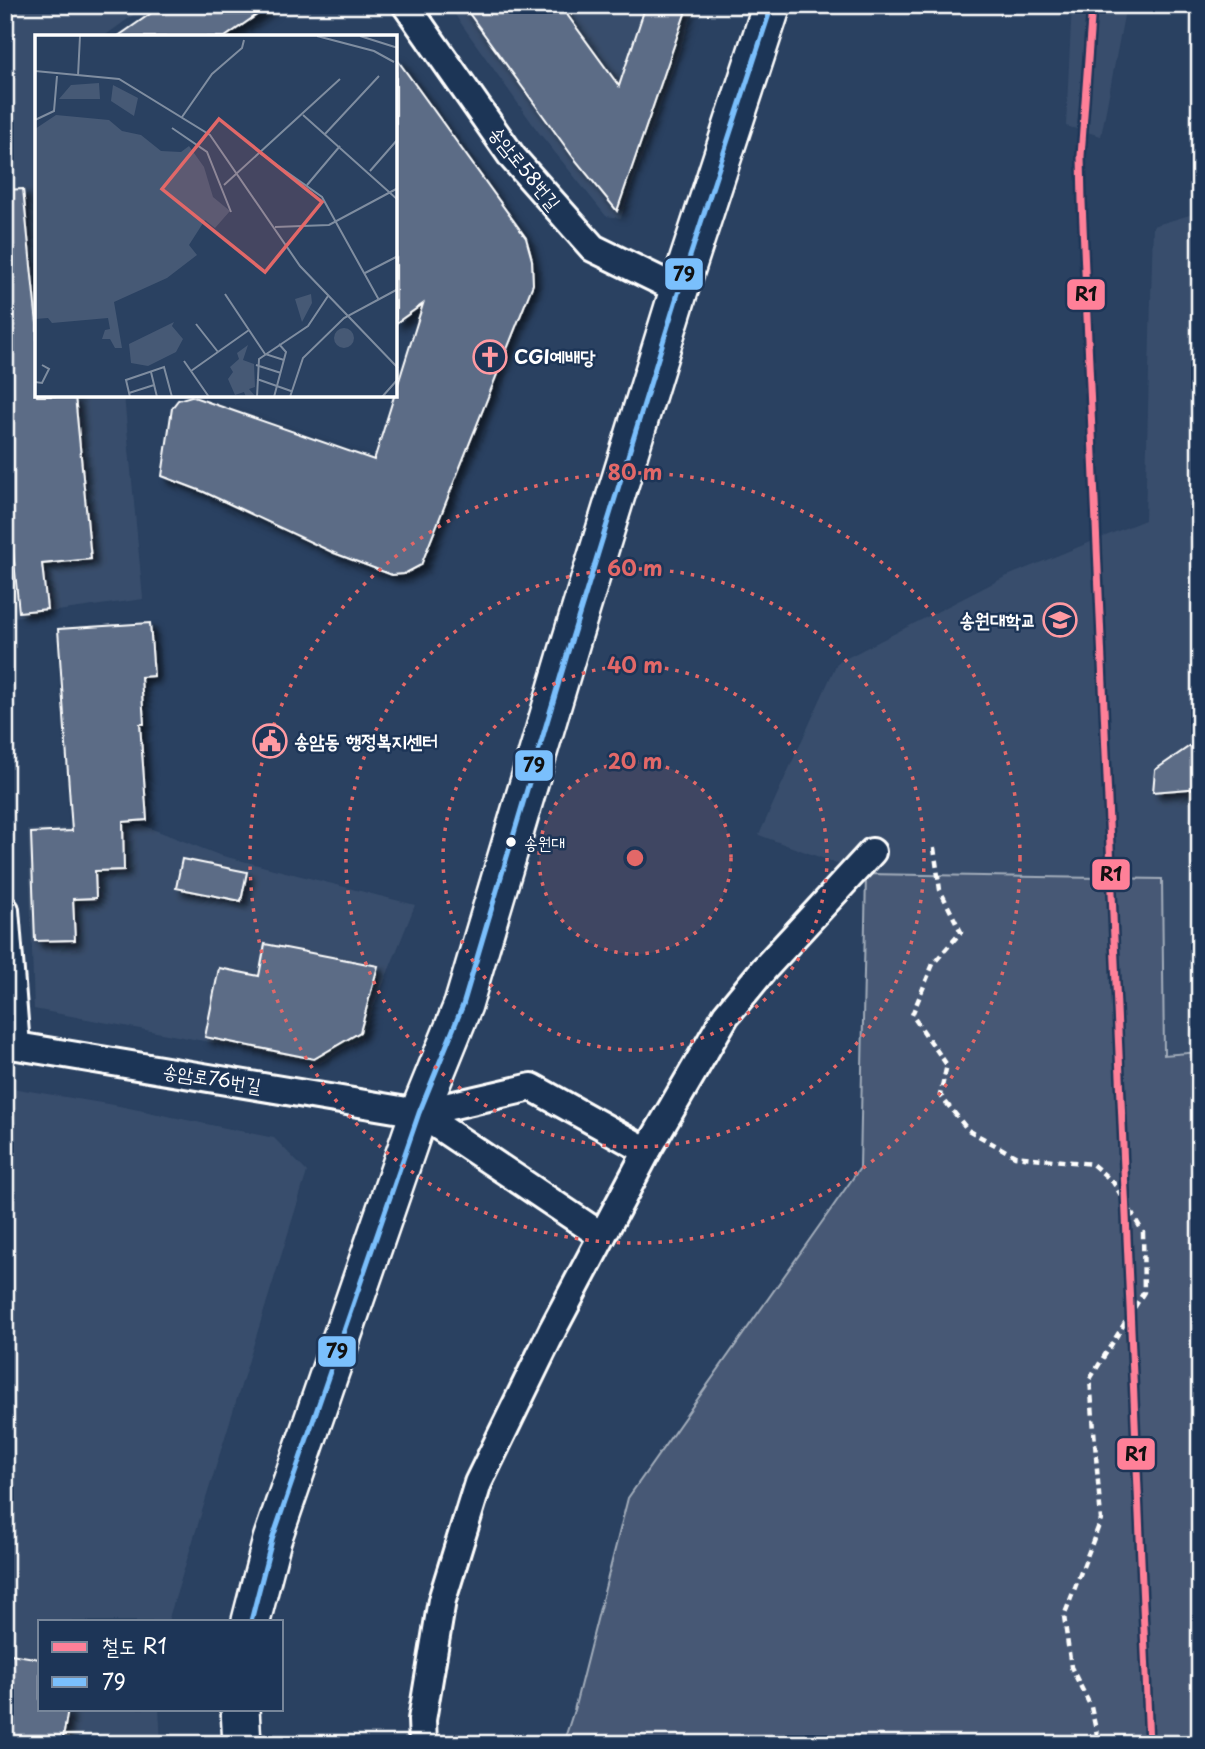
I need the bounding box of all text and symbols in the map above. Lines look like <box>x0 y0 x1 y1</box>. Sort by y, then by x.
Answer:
inset map <box>35 35 397 397</box>
street label: 송암로58번길 <box>483 119 568 215</box>
line badge: 79 <box>664 257 704 291</box>
text: 79 <box>673 259 695 287</box>
line badge: R1 <box>1066 278 1106 311</box>
text: R1 <box>1075 279 1097 307</box>
church icon: CGI예배당 <box>471 338 509 376</box>
place label: CGI예배당 <box>514 342 596 370</box>
text: 80 m <box>608 455 662 487</box>
text: 60 m <box>607 551 663 583</box>
school or university icon: 송원대학교 <box>1041 601 1079 639</box>
place label: 송원대학교 <box>960 605 1036 633</box>
text: 40 m <box>607 648 663 680</box>
public building icon: 송암동 행정복지센터 <box>251 722 289 760</box>
place label: 송암동 행정복지센터 <box>294 726 438 754</box>
text: 20 m <box>608 744 662 776</box>
line badge: 79 <box>514 749 554 782</box>
text: 79 <box>523 750 545 778</box>
place label: 송원대 <box>524 829 565 855</box>
marker: 송원대 <box>504 835 518 849</box>
centre of rings <box>623 846 647 870</box>
line badge: R1 <box>1091 858 1131 891</box>
text: R1 <box>1100 859 1122 887</box>
street label: 송암로76번길 <box>161 1055 263 1099</box>
line badge: 79 <box>317 1335 357 1368</box>
text: 79 <box>326 1336 348 1364</box>
line badge: R1 <box>1116 1437 1156 1471</box>
text: R1 <box>1125 1439 1147 1467</box>
legend <box>38 1620 284 1710</box>
text: 철도 R1 <box>102 1629 167 1661</box>
text: 79 <box>102 1665 126 1697</box>

